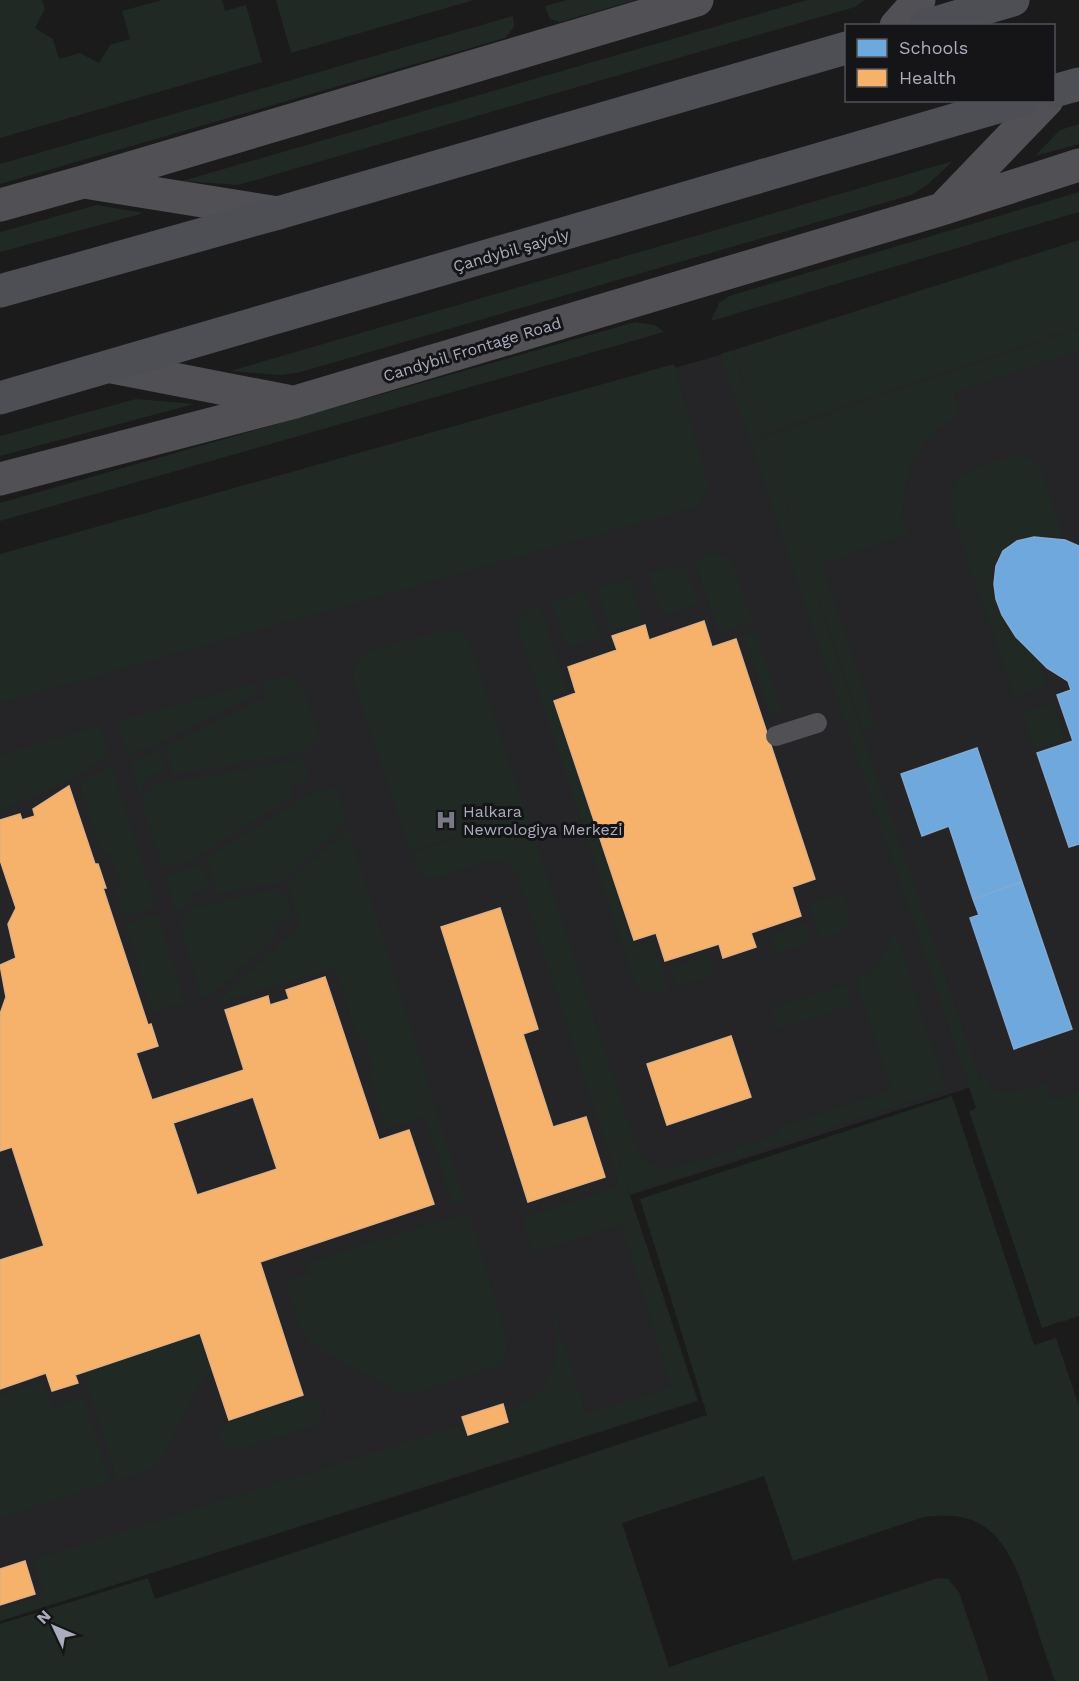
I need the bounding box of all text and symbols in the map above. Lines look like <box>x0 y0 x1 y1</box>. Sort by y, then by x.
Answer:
legend <box>845 24 1055 102</box>
text: Schools <box>899 37 968 58</box>
text: Health <box>899 67 956 88</box>
street label: Çandybil şaýoly <box>451 225 572 276</box>
street label: Candybil Frontage Road <box>381 313 563 386</box>
place label: Halkara Newrologiya Merkezi <box>463 802 622 839</box>
hospital icon: Halkara Newrologiya Merkezi <box>434 808 458 832</box>
north arrow <box>24 1597 84 1657</box>
text: N <box>33 1606 55 1628</box>

